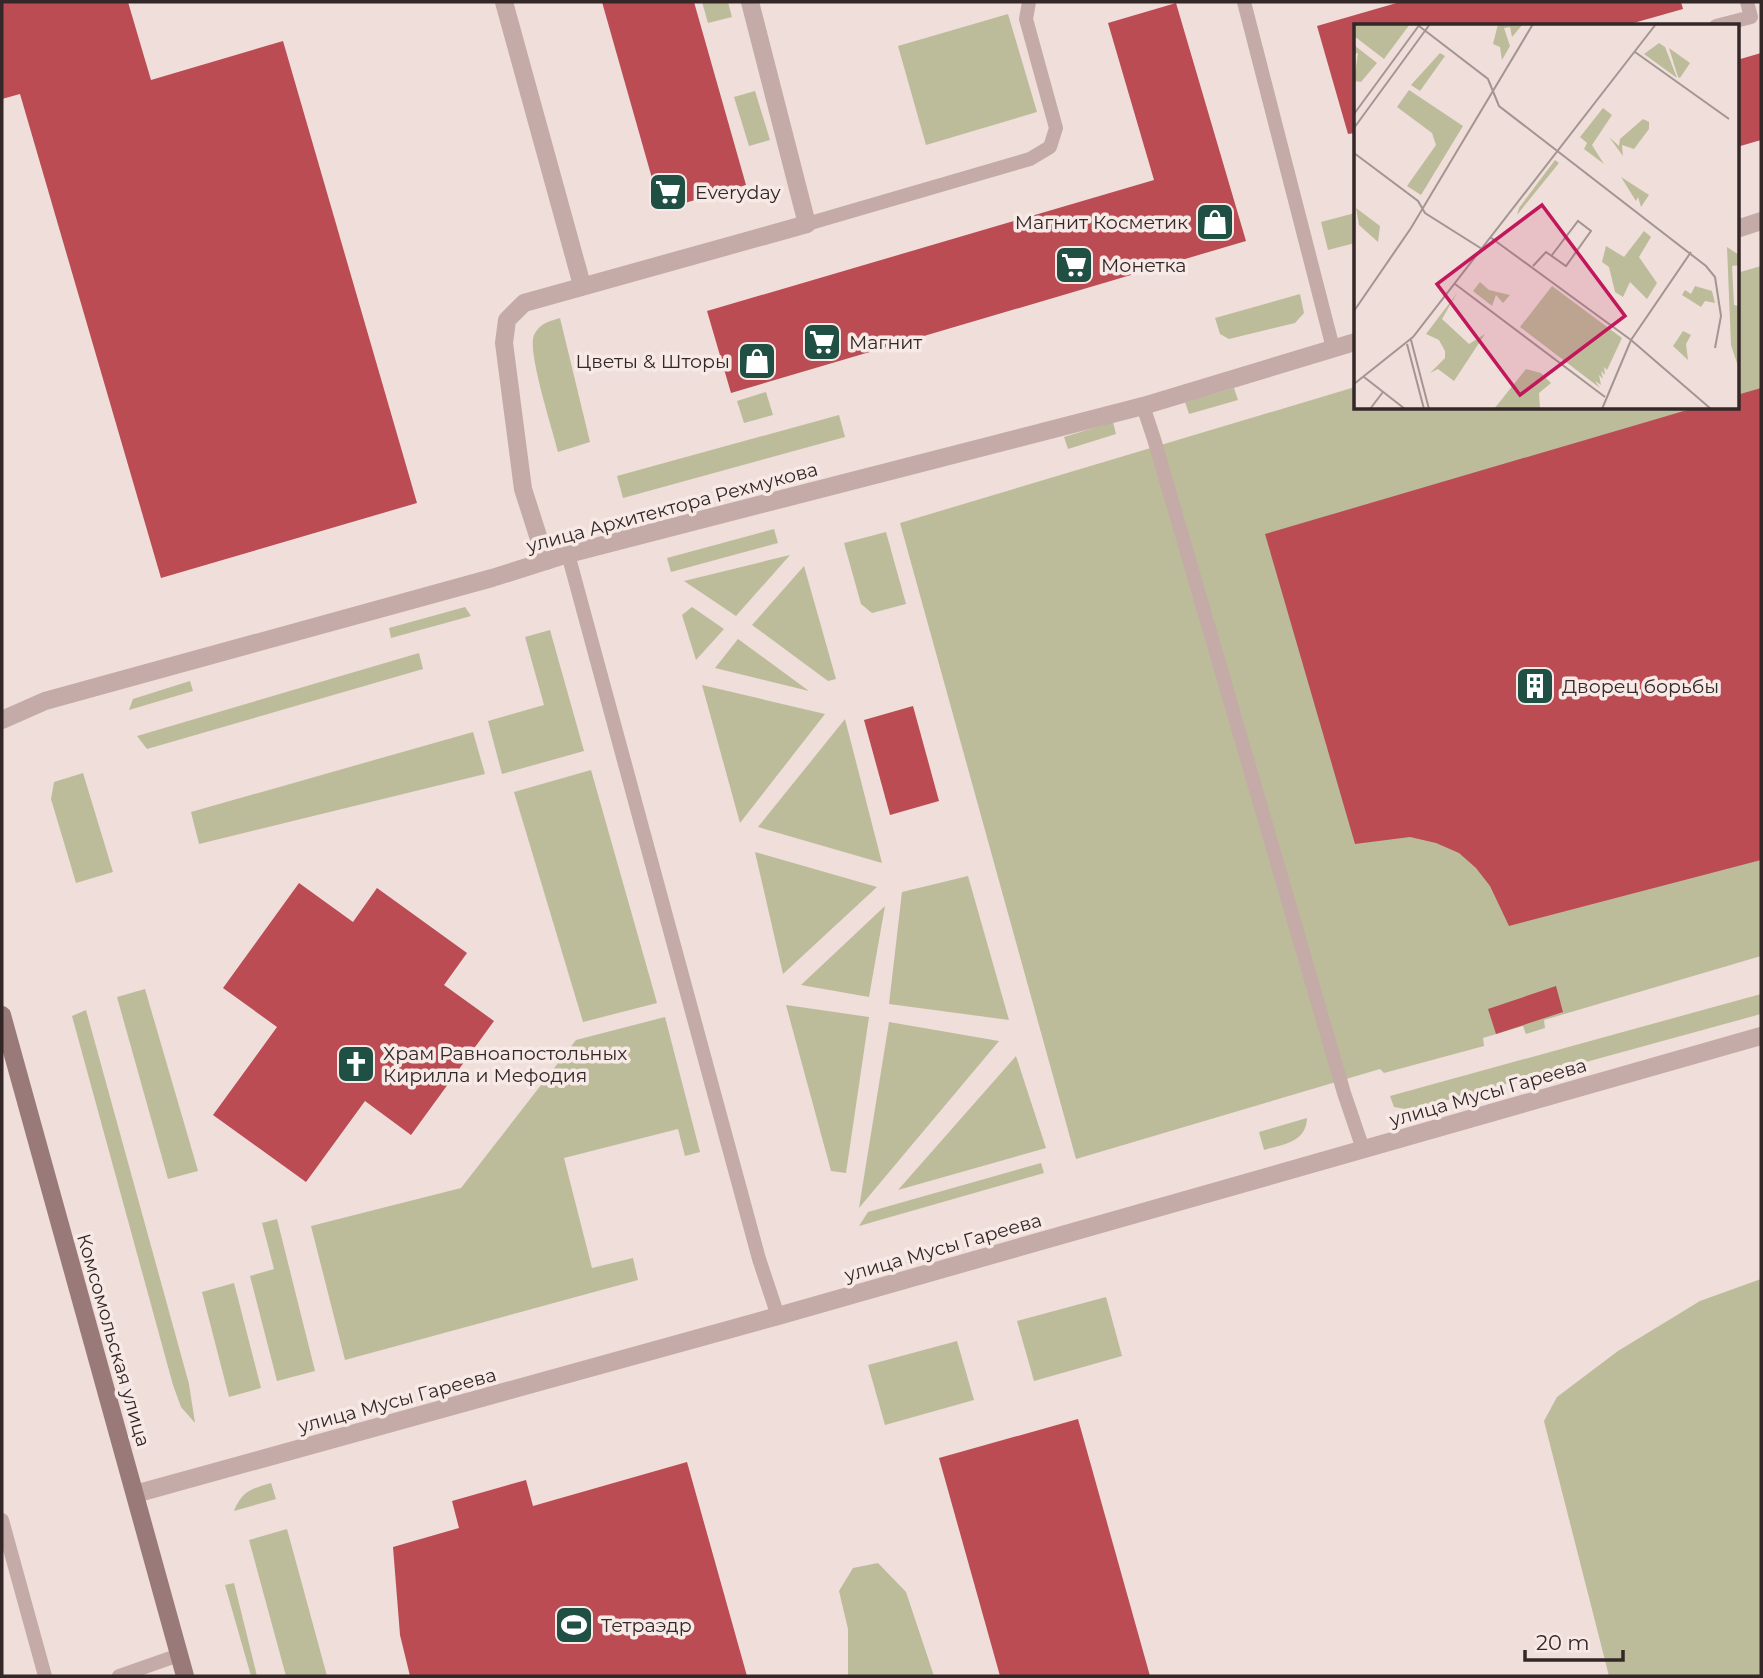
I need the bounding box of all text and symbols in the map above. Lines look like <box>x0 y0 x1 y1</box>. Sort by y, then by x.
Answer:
inset map <box>1354 24 1738 410</box>
supermarket icon: Everyday <box>647 171 689 213</box>
place label: Everyday <box>695 181 781 204</box>
shop icon: Магнит Косметик <box>1194 201 1236 243</box>
place label: Магнит Косметик <box>1015 211 1188 234</box>
supermarket icon: Монетка <box>1053 244 1095 286</box>
place label: Монетка <box>1101 254 1186 277</box>
supermarket icon: Магнит <box>801 321 843 363</box>
place label: Магнит <box>849 331 922 354</box>
shop icon: Цветы & Шторы <box>736 340 778 382</box>
place label: Цветы & Шторы <box>576 350 730 373</box>
street label: улица Архитектора Рехмукова <box>523 457 820 558</box>
building icon: Дворец борьбы <box>1514 665 1556 707</box>
place label: Дворец борьбы <box>1562 675 1719 698</box>
place label: Храм Равноапостольных Кирилла и Мефодия <box>383 1042 627 1087</box>
church icon: Храм Равноапостольных Кирилла и Мефодия <box>335 1043 377 1085</box>
street label: улица Мусы Гареева <box>1386 1053 1589 1132</box>
street label: улица Мусы Гареева <box>841 1208 1044 1287</box>
street label: Комсомольская улица <box>72 1231 155 1449</box>
street label: улица Мусы Гареева <box>295 1363 499 1438</box>
sports icon: Тетраэдр <box>553 1604 595 1646</box>
place label: Тетраэдр <box>601 1614 692 1637</box>
scale bar <box>1525 1618 1623 1662</box>
text: 20 m <box>1536 1630 1590 1655</box>

